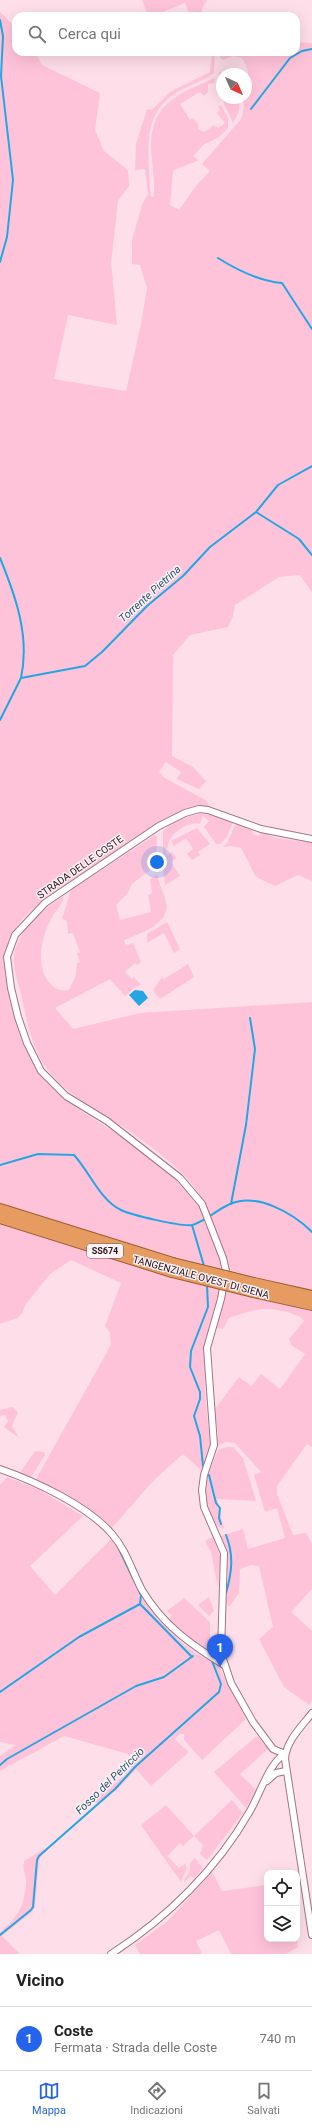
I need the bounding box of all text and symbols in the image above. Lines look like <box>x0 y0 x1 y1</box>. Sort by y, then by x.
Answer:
search box <box>12 12 300 56</box>
icon: search <box>26 23 48 45</box>
text: Cerca qui <box>58 25 121 43</box>
north arrow <box>216 68 252 104</box>
water label: Torrente Pietrina <box>116 563 184 625</box>
street label: STRADA DELLE COSTE <box>35 833 125 901</box>
your location <box>147 852 167 872</box>
road number: SS674 <box>87 1244 123 1258</box>
street label: TANGENZIALE OVEST DI SIENA <box>132 1253 271 1301</box>
pin: 1 <box>207 1634 233 1667</box>
water label: Fosso del Petriccio <box>73 1745 147 1817</box>
map controls <box>264 1870 300 1942</box>
button: locate <box>264 1870 300 1906</box>
button: layers <box>264 1906 300 1942</box>
text: Vicino <box>16 1970 64 1990</box>
text: Coste <box>54 2022 93 2040</box>
text: 1 <box>25 2031 33 2046</box>
text: 740 m <box>259 2031 296 2046</box>
text: Fermata · Strada delle Coste <box>54 2040 217 2055</box>
tab: Mappa <box>32 2080 66 2117</box>
tab: Indicazioni <box>130 2080 183 2117</box>
tab: Salvati <box>247 2080 280 2117</box>

